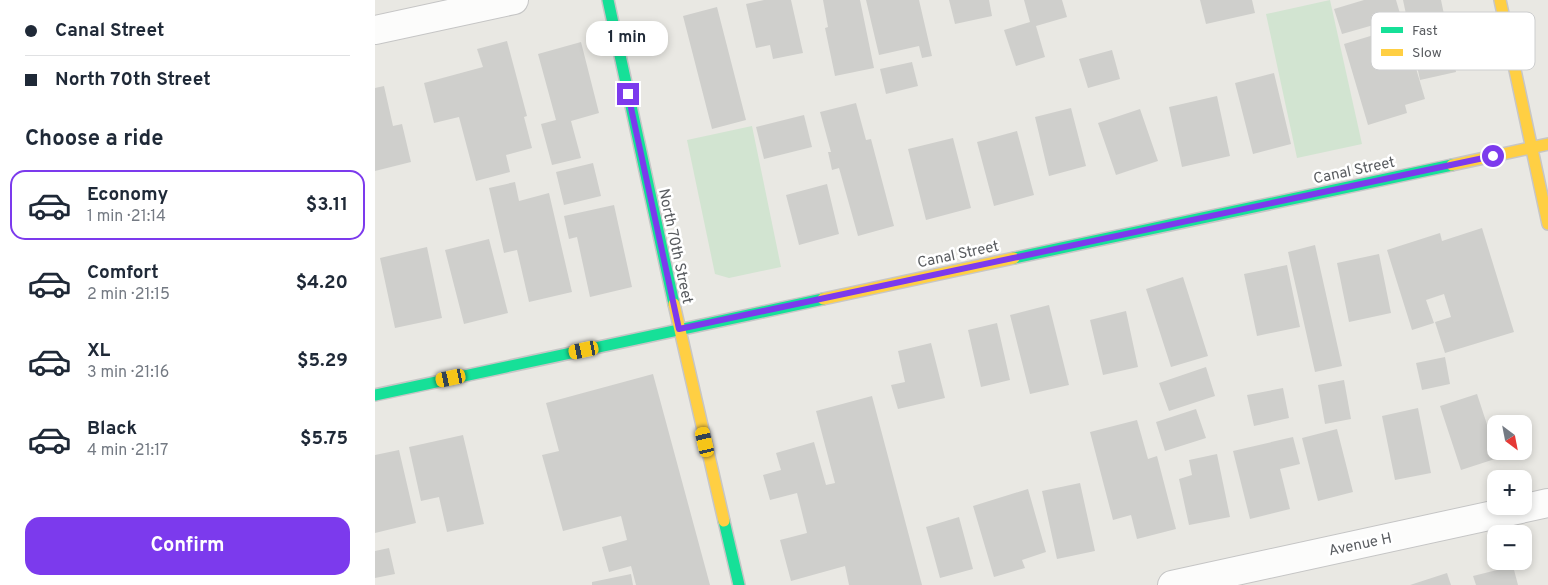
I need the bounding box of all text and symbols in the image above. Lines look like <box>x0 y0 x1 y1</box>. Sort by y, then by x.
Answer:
legend <box>1371 12 1535 70</box>
text: Canal Street <box>55 19 164 43</box>
callout: 1 min <box>587 22 669 56</box>
text: Fast <box>1412 23 1438 40</box>
text: 1 min <box>608 28 646 48</box>
text: Slow <box>1412 45 1442 62</box>
text: North 70th Street <box>55 68 211 92</box>
route end <box>617 83 639 105</box>
text: Choose a ride <box>25 126 163 153</box>
route start <box>1482 145 1504 167</box>
street label: Canal Street <box>1312 154 1397 189</box>
icon: car <box>27 183 72 228</box>
text: Economy <box>87 183 168 207</box>
street label: North 70th Street <box>653 187 696 306</box>
text: $3.11 <box>306 193 348 217</box>
text: 1 min · 21:14 <box>87 207 166 227</box>
street label: Canal Street <box>916 238 1001 273</box>
icon: car <box>27 261 72 306</box>
text: Comfort <box>87 261 159 285</box>
text: $4.20 <box>296 271 348 295</box>
text: 2 min · 21:15 <box>87 285 170 305</box>
icon: car <box>27 339 72 384</box>
text: XL <box>87 339 110 363</box>
car <box>567 340 600 360</box>
text: $5.29 <box>297 349 348 373</box>
text: 3 min · 21:16 <box>87 363 169 383</box>
car <box>434 368 467 388</box>
north arrow <box>1487 415 1533 460</box>
map controls <box>1487 415 1532 570</box>
icon: car <box>27 417 72 462</box>
text: Black <box>87 417 137 441</box>
car <box>694 426 715 458</box>
text: $5.75 <box>300 427 348 451</box>
text: 4 min · 21:17 <box>87 441 168 461</box>
button: + <box>1487 470 1532 515</box>
button: Confirm <box>25 517 350 575</box>
button: − <box>1487 525 1532 570</box>
street label: Avenue H <box>1327 530 1394 561</box>

